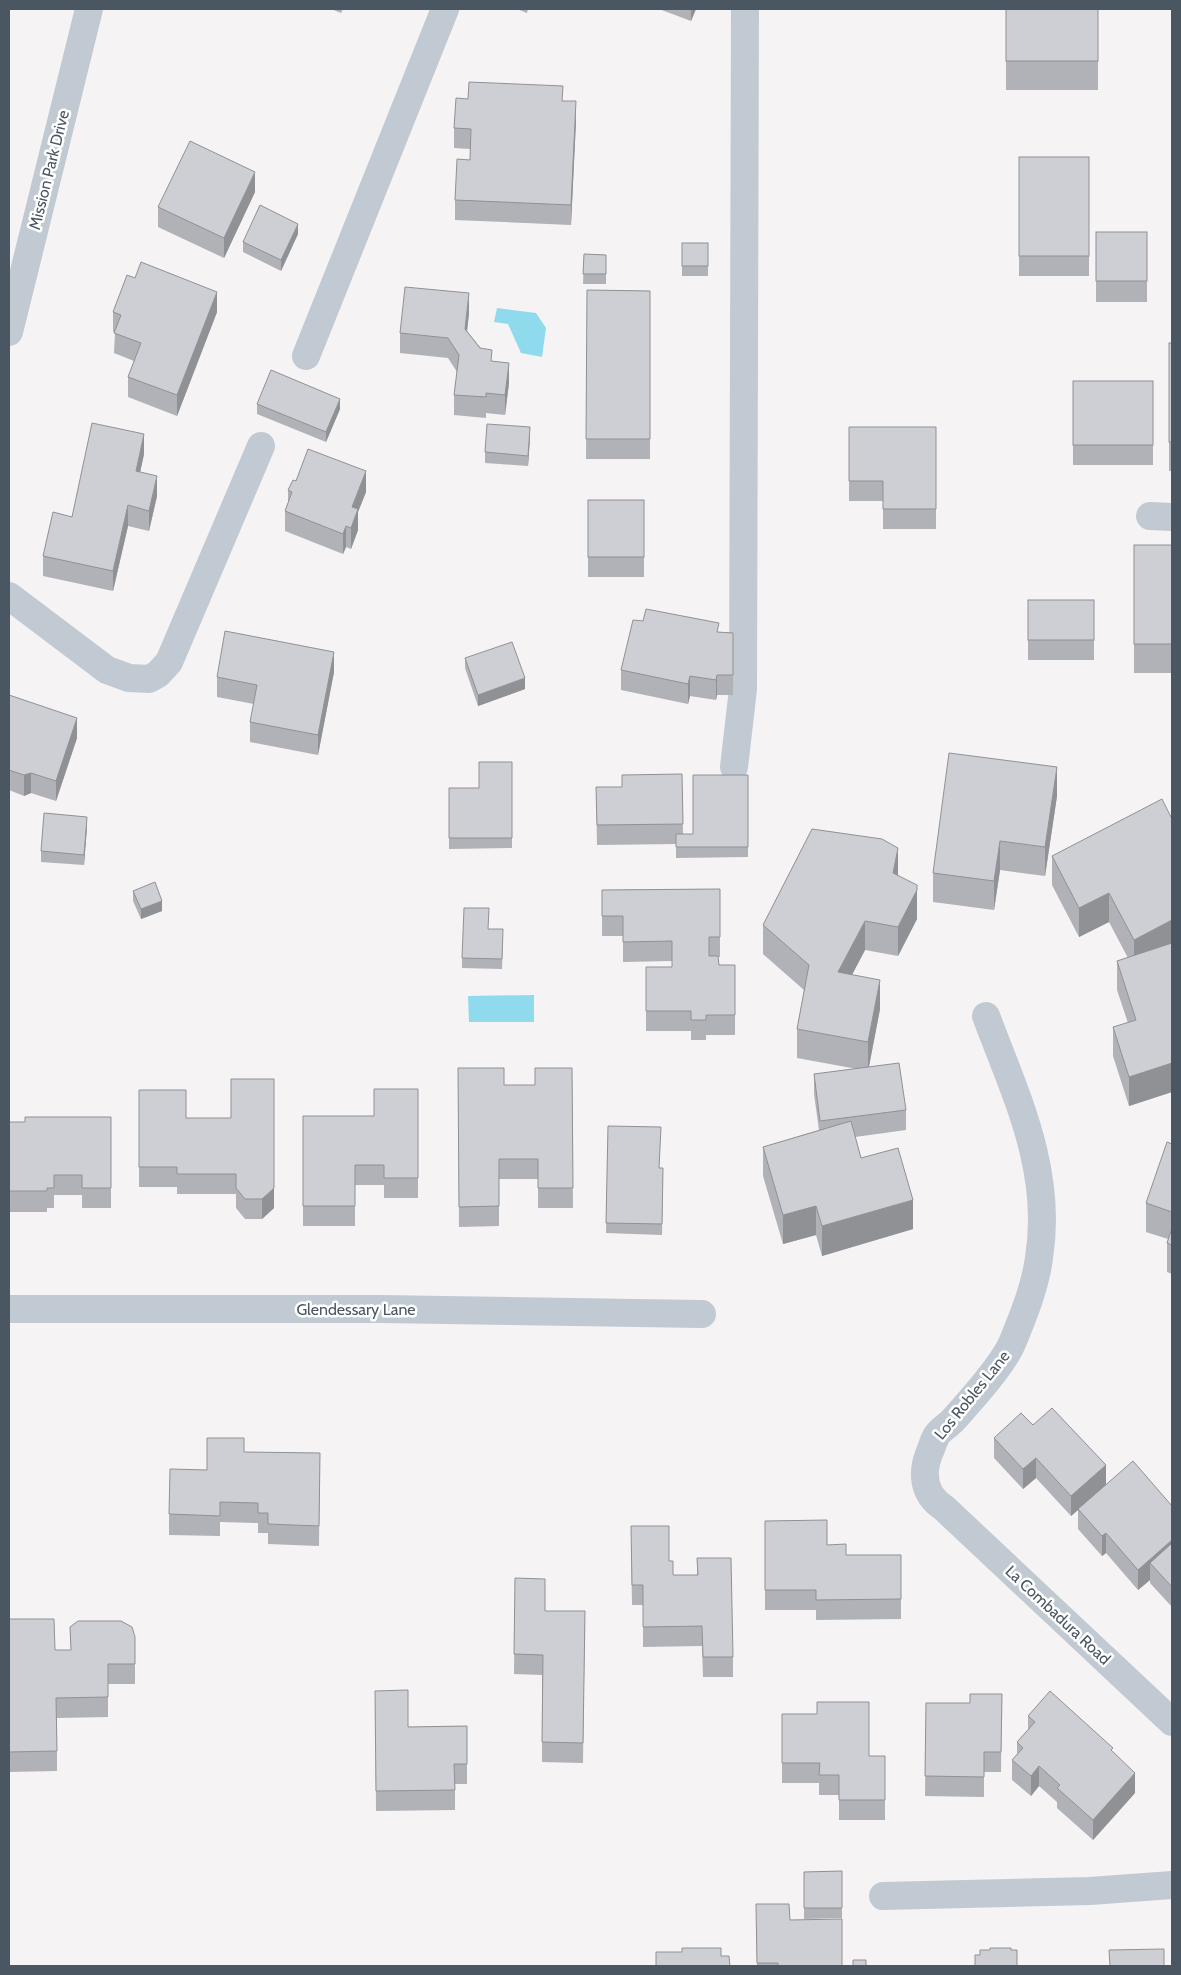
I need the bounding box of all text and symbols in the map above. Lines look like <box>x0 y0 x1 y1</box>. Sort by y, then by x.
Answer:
street label: Mission Park Drive <box>25 108 73 232</box>
street label: Glendessary Lane <box>296 1300 416 1319</box>
street label: Los Robles Lane <box>930 1347 1014 1443</box>
street label: La Combadura Road <box>1002 1562 1114 1668</box>

